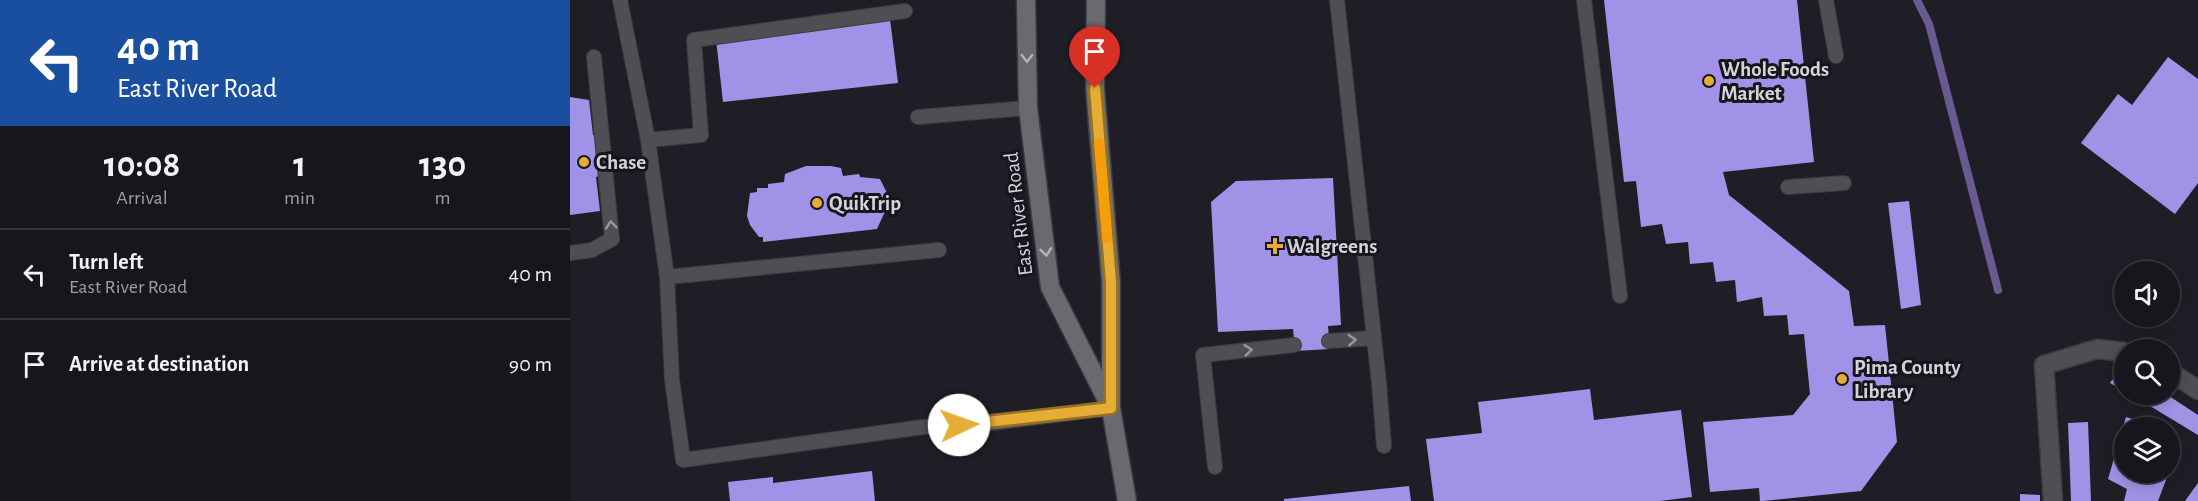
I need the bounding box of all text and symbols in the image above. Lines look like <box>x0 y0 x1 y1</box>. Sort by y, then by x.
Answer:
icon: left <box>18 24 96 102</box>
text: 40 m <box>117 26 200 68</box>
pin <box>1069 26 1120 88</box>
icon: arrive <box>1078 35 1111 68</box>
one-way arrow <box>1021 54 1033 63</box>
place label: Whole Foods Market <box>1721 59 1829 104</box>
marker: Whole Foods Market <box>1702 74 1716 88</box>
text: East River Road <box>117 75 277 102</box>
text: 10:08 <box>104 147 180 183</box>
text: 1 <box>293 147 306 183</box>
text: 130 <box>419 147 466 183</box>
street label: East River Road <box>1000 151 1036 277</box>
place label: Chase <box>596 152 646 173</box>
marker: Chase <box>577 155 591 169</box>
text: Arrival <box>116 188 168 208</box>
text: min <box>284 188 315 208</box>
text: m <box>435 188 451 208</box>
place label: QuikTrip <box>829 193 901 215</box>
marker: QuikTrip <box>810 196 824 210</box>
one-way arrow <box>605 221 618 230</box>
place label: Walgreens <box>1287 236 1377 257</box>
marker: Walgreens <box>1268 239 1282 253</box>
one-way arrow <box>1039 248 1051 257</box>
text: Turn left <box>69 251 143 273</box>
icon: left <box>18 258 51 291</box>
map controls <box>2114 261 2180 483</box>
button: sound <box>2114 261 2180 327</box>
text: 40 m <box>509 263 552 285</box>
text: East River Road <box>69 277 187 297</box>
one-way arrow <box>1347 333 1356 346</box>
button: search <box>2114 339 2180 405</box>
one-way arrow <box>1244 344 1253 357</box>
icon: arrive <box>18 348 51 381</box>
text: Arrive at destination <box>69 353 249 375</box>
text: 90 m <box>509 353 552 375</box>
place label: Pima County Library <box>1854 357 1961 402</box>
marker: Pima County Library <box>1835 372 1849 386</box>
position arrow <box>927 393 991 457</box>
button: layers <box>2114 417 2180 483</box>

